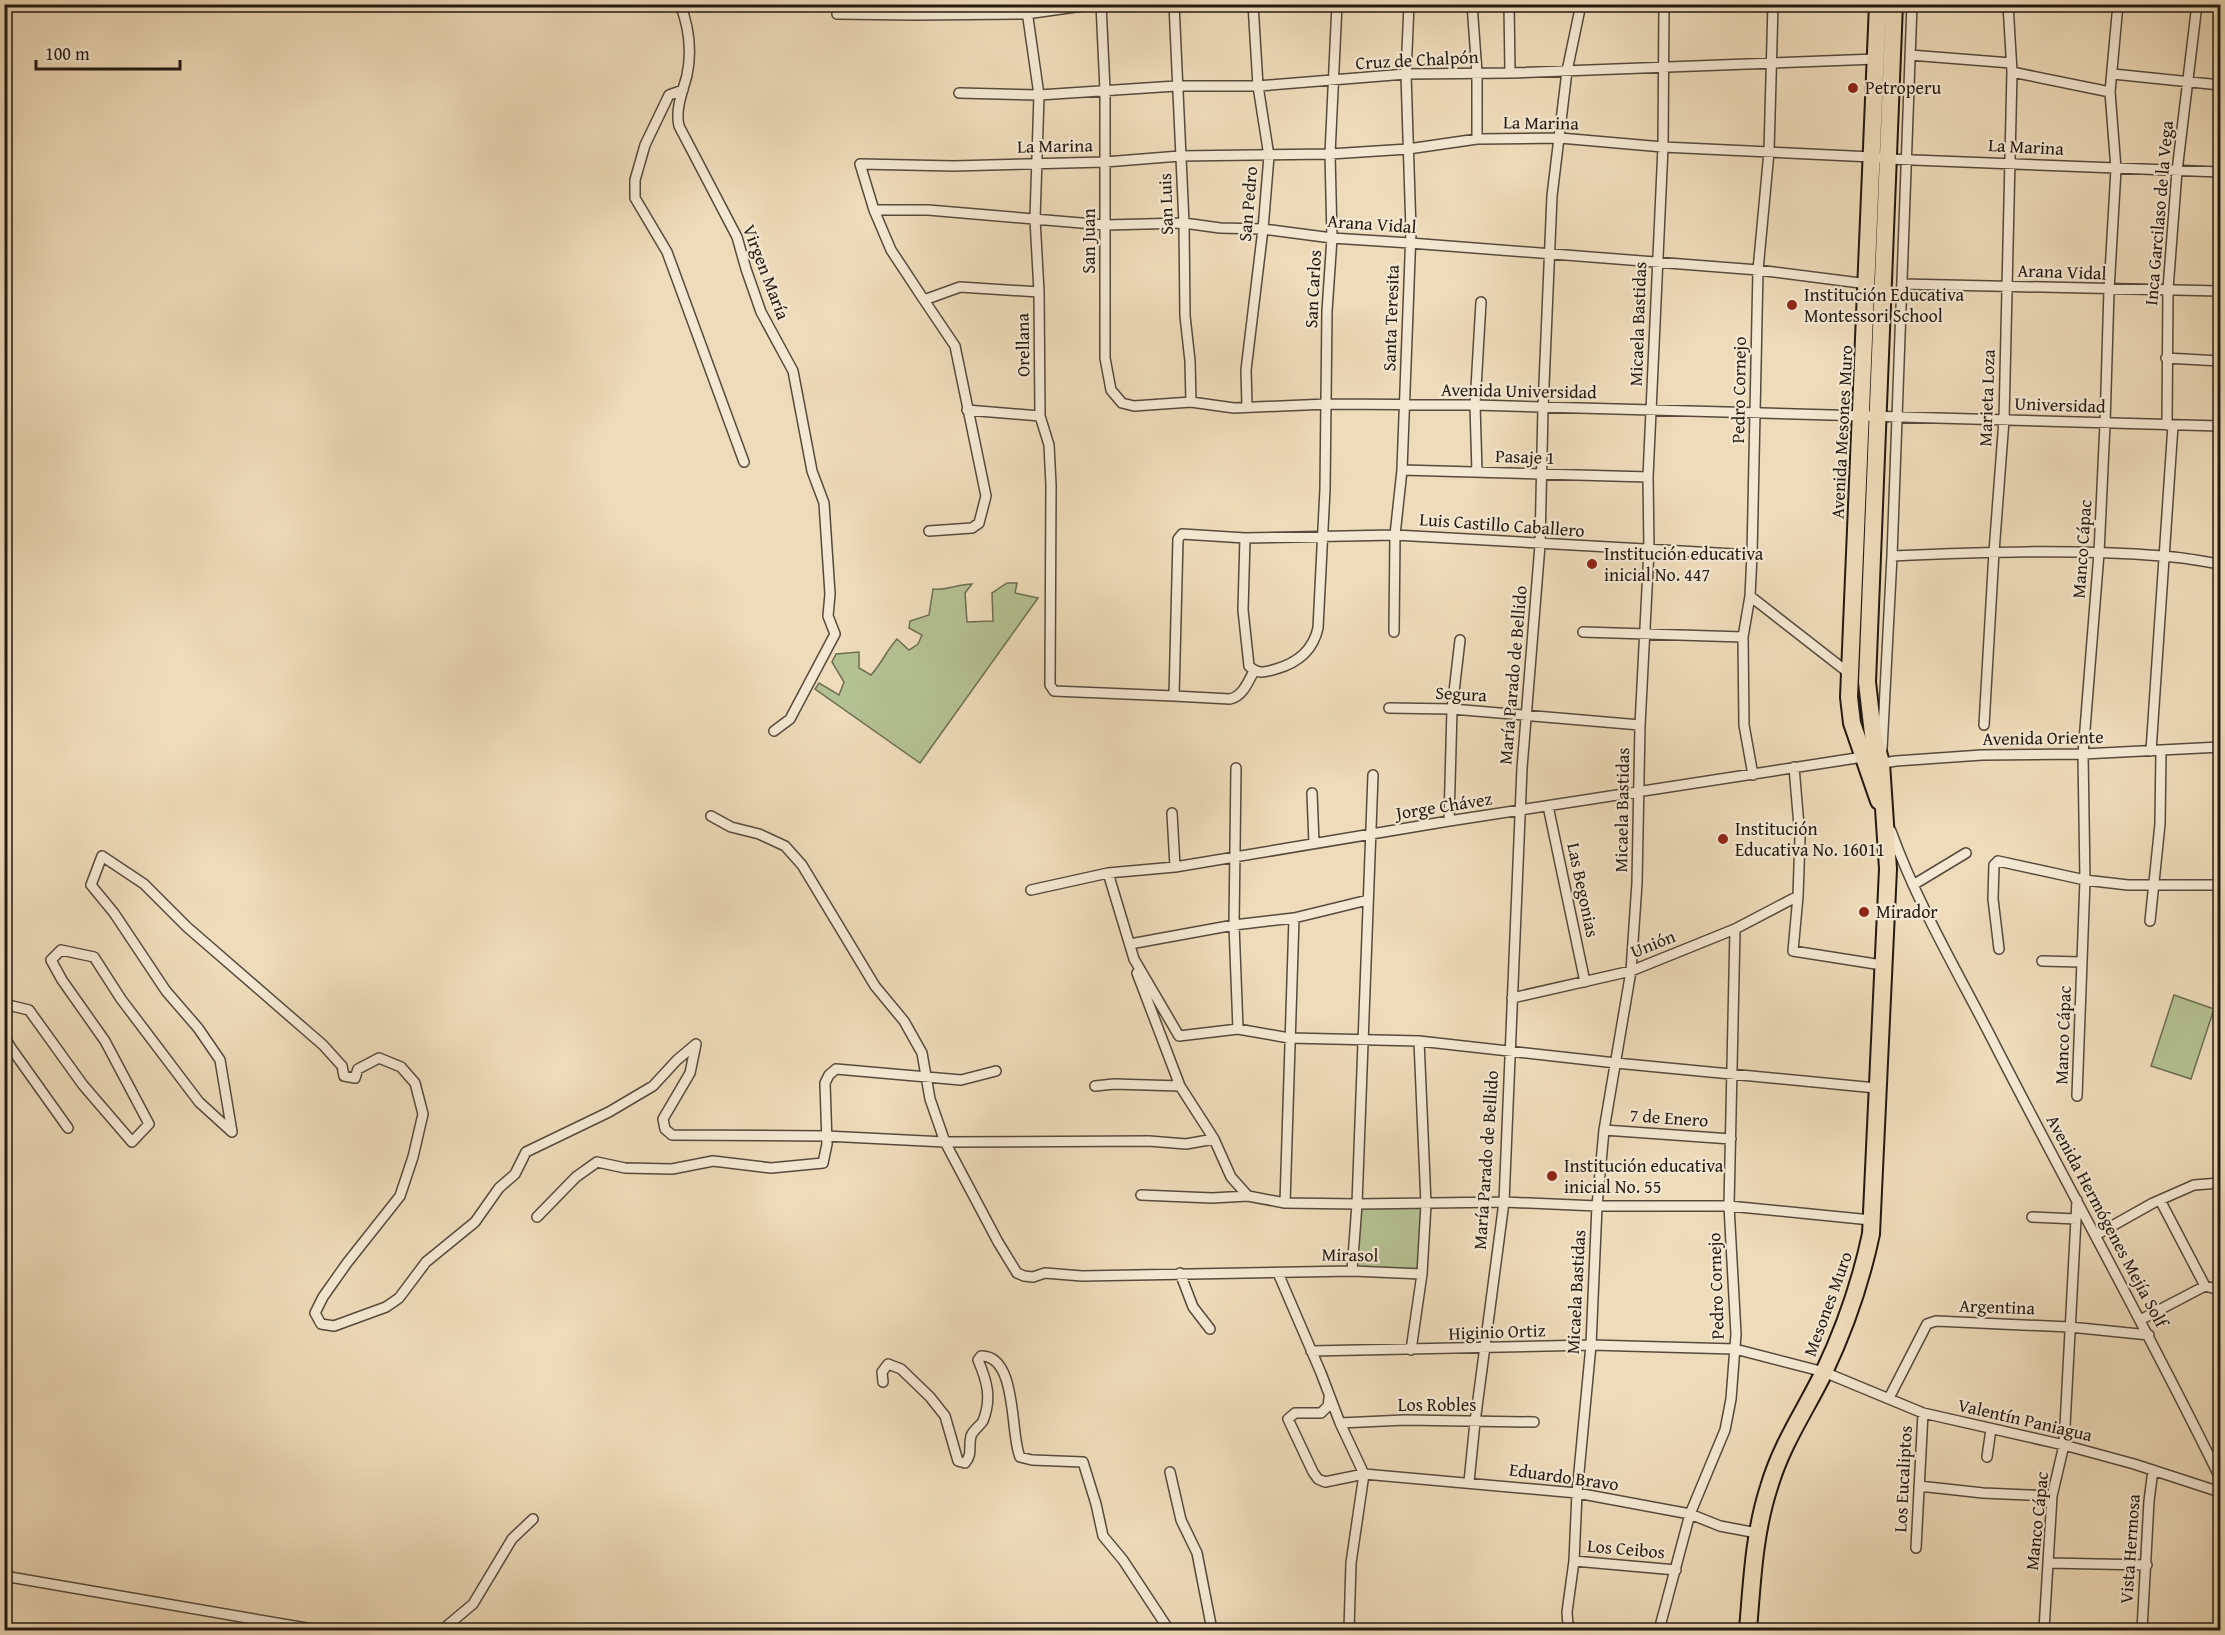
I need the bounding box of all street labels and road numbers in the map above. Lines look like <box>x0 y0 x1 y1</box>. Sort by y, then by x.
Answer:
street label: Cruz de Chalpón <box>1355 43 1479 76</box>
street label: La Marina <box>1503 108 1580 137</box>
street label: Inca Garcilaso de la Vega <box>2137 119 2180 306</box>
street label: La Marina <box>1017 131 1094 160</box>
street label: La Marina <box>1988 131 2065 162</box>
street label: San Pedro <box>1231 165 1264 243</box>
street label: San Luis <box>1151 173 1180 236</box>
street label: Arana Vidal <box>1327 207 1418 240</box>
street label: San Juan <box>1075 208 1102 274</box>
street label: Virgen María <box>736 220 797 324</box>
street label: San Carlos <box>1297 249 1328 329</box>
street label: Arana Vidal <box>2017 256 2107 287</box>
street label: Micaela Bastidas <box>1622 261 1653 387</box>
street label: Santa Teresita <box>1375 264 1406 372</box>
street label: Orellana <box>1008 312 1037 377</box>
street label: Pedro Cornejo <box>1724 336 1753 444</box>
street label: Avenida Mesones Muro <box>1823 344 1860 520</box>
street label: Marieta Loza <box>1971 348 2002 447</box>
street label: Avenida Universidad <box>1441 376 1597 405</box>
street label: Universidad <box>2014 389 2107 420</box>
street label: Pasaje 1 <box>1495 442 1555 471</box>
street label: Manco Cápac <box>2065 499 2098 599</box>
street label: Luis Castillo Caballero <box>1418 505 1586 544</box>
street label: María Parado de Bellido <box>1491 584 1534 766</box>
street label: Segura <box>1435 679 1488 708</box>
street label: Avenida Oriente <box>1982 723 2104 752</box>
street label: Micaela Bastidas <box>1607 747 1636 873</box>
street label: Jorge Chávez <box>1392 785 1494 827</box>
street label: Las Begonias <box>1560 840 1607 940</box>
street label: Unión <box>1626 922 1679 965</box>
street label: Manco Cápac <box>2047 985 2078 1085</box>
street label: María Parado de Bellido <box>1466 1069 1505 1250</box>
street label: 7 de Enero <box>1629 1101 1709 1134</box>
street label: Avenida Hermógenes Mejía Solf <box>2040 1110 2176 1334</box>
street label: Micaela Bastidas <box>1559 1229 1592 1355</box>
street label: Pedro Cornejo <box>1700 1232 1731 1340</box>
street label: Mirasol <box>1321 1241 1379 1268</box>
street label: Mesones Muro <box>1796 1248 1859 1360</box>
street label: Argentina <box>1959 1292 2036 1321</box>
street label: Higinio Ortiz <box>1448 1316 1546 1347</box>
street label: Los Robles <box>1398 1391 1476 1418</box>
street label: Valentín Paniagua <box>1955 1391 2096 1448</box>
street label: Los Eucaliptos <box>1886 1425 1919 1533</box>
street label: Eduardo Bravo <box>1508 1455 1621 1498</box>
street label: Manco Cápac <box>2018 1470 2055 1572</box>
street label: Vista Hermosa <box>2112 1493 2147 1605</box>
street label: Los Ceibos <box>1586 1532 1666 1565</box>

